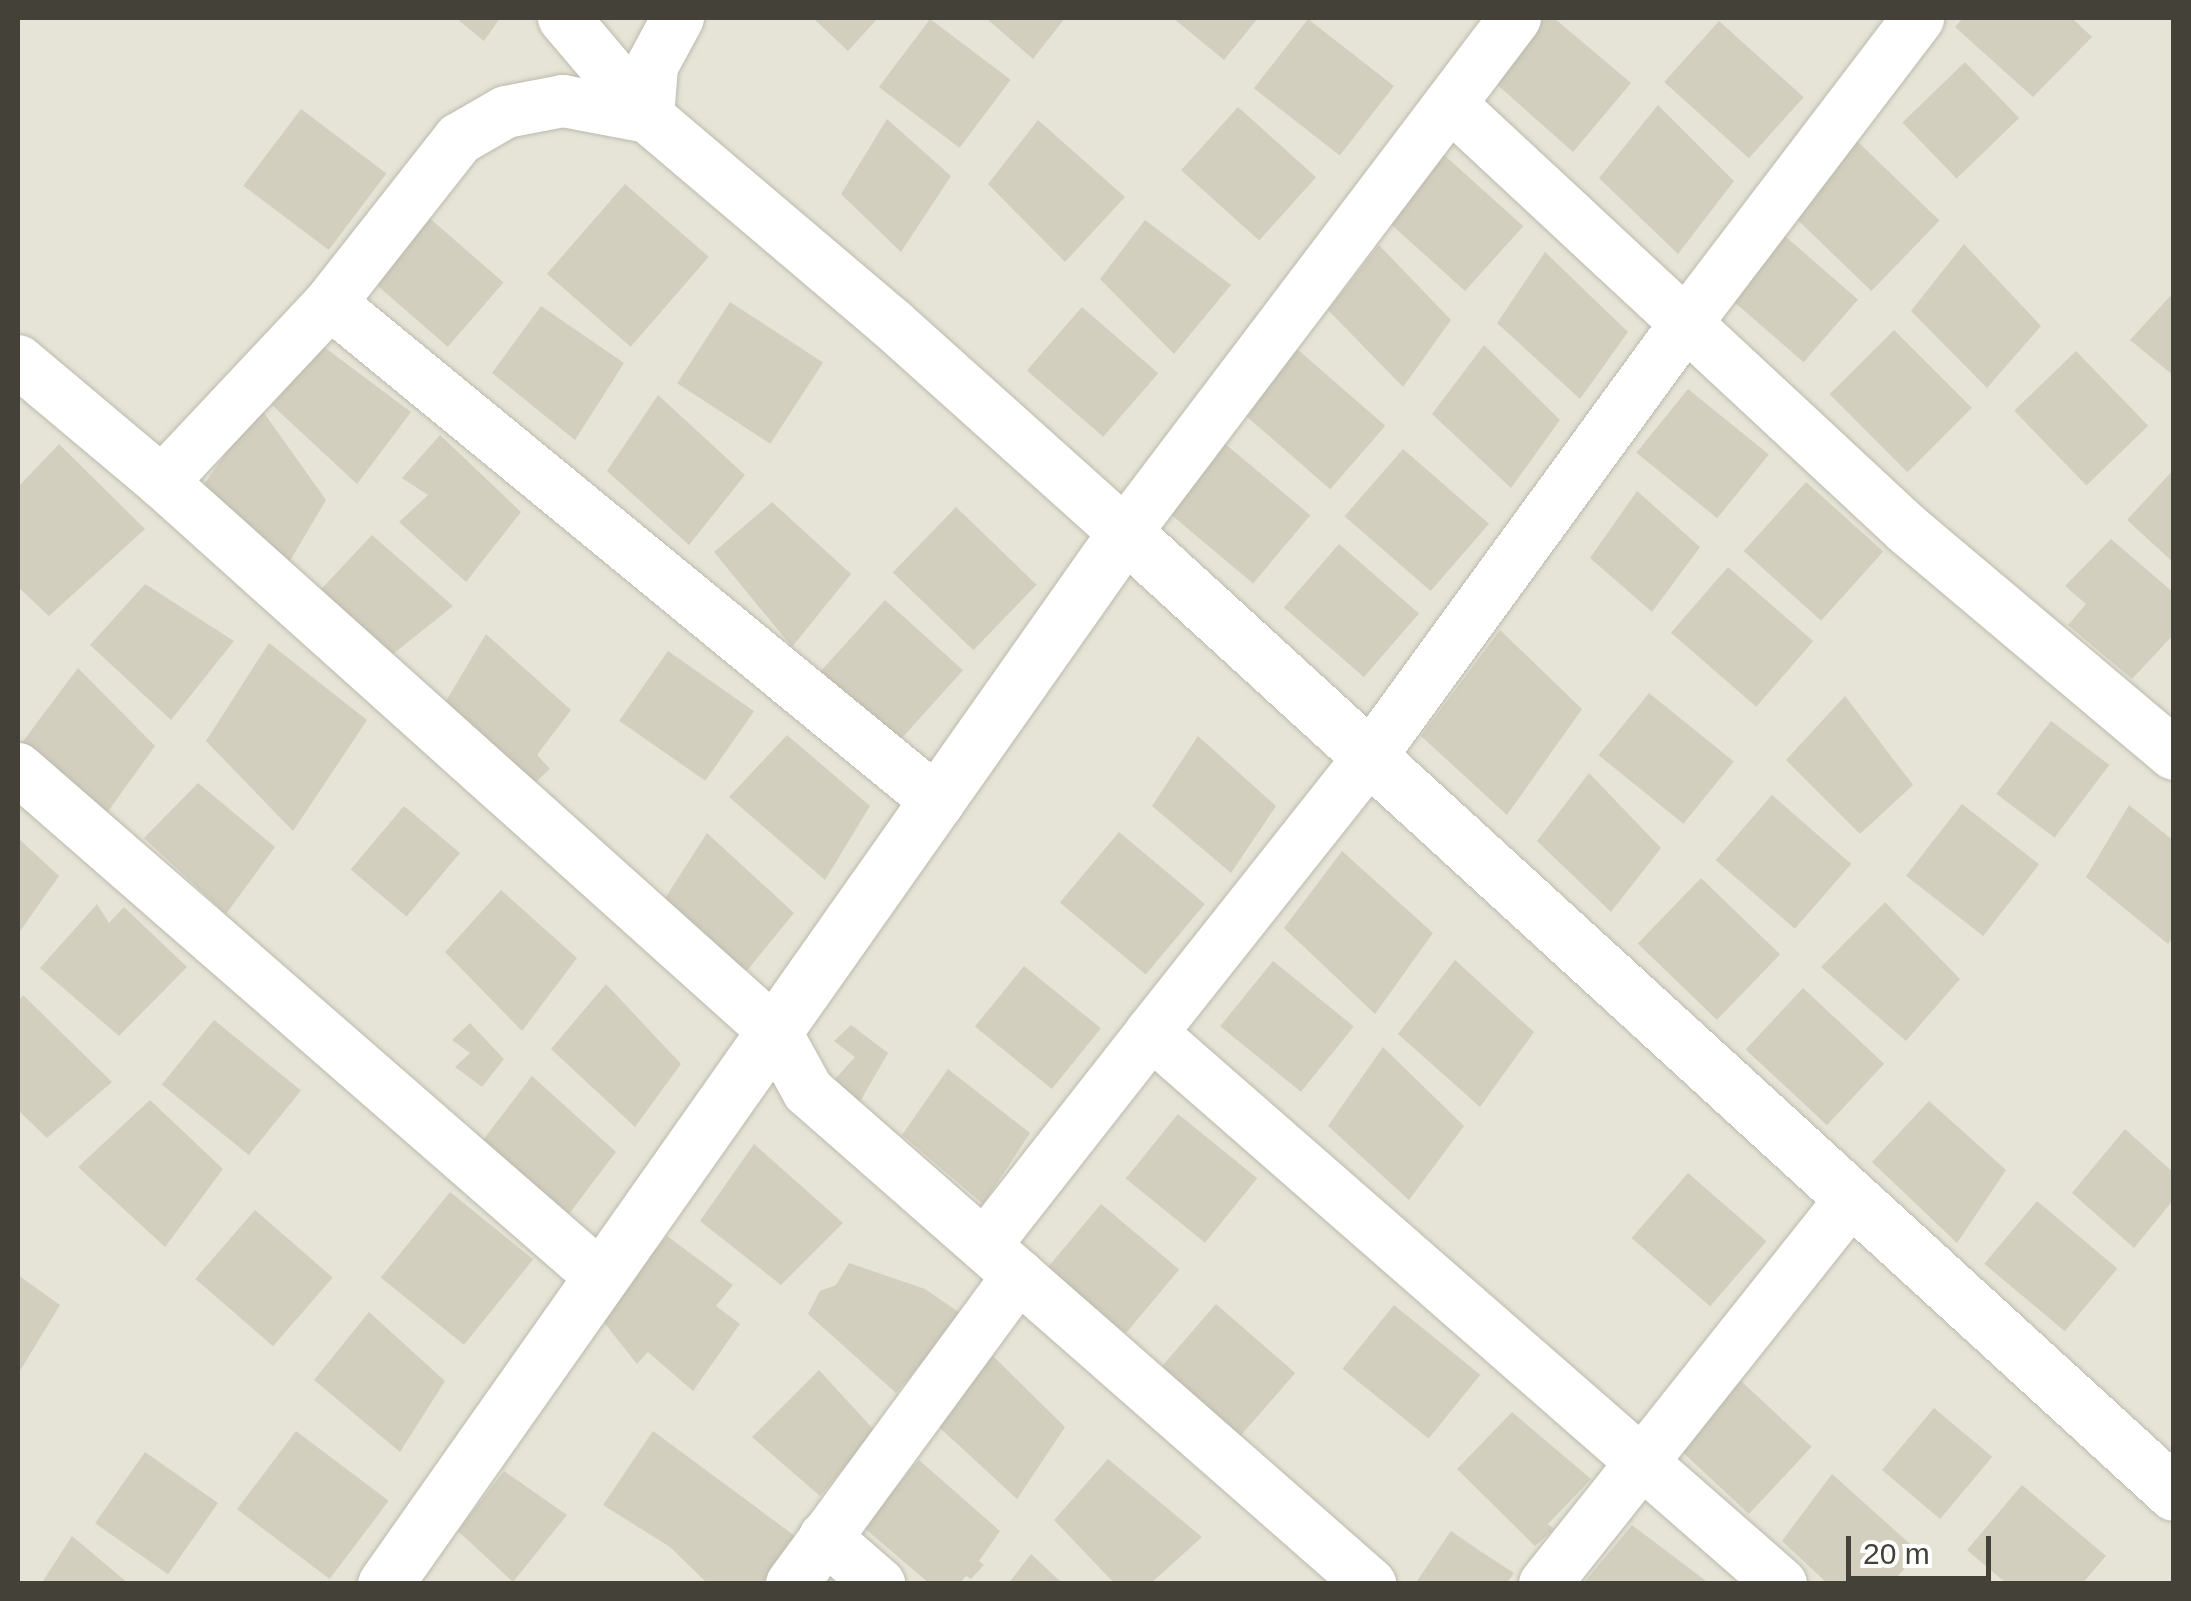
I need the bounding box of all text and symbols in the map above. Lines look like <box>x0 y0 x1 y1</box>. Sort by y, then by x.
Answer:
scale bar <box>1851 1516 1996 1578</box>
text: 20 m <box>1863 1537 1930 1570</box>

